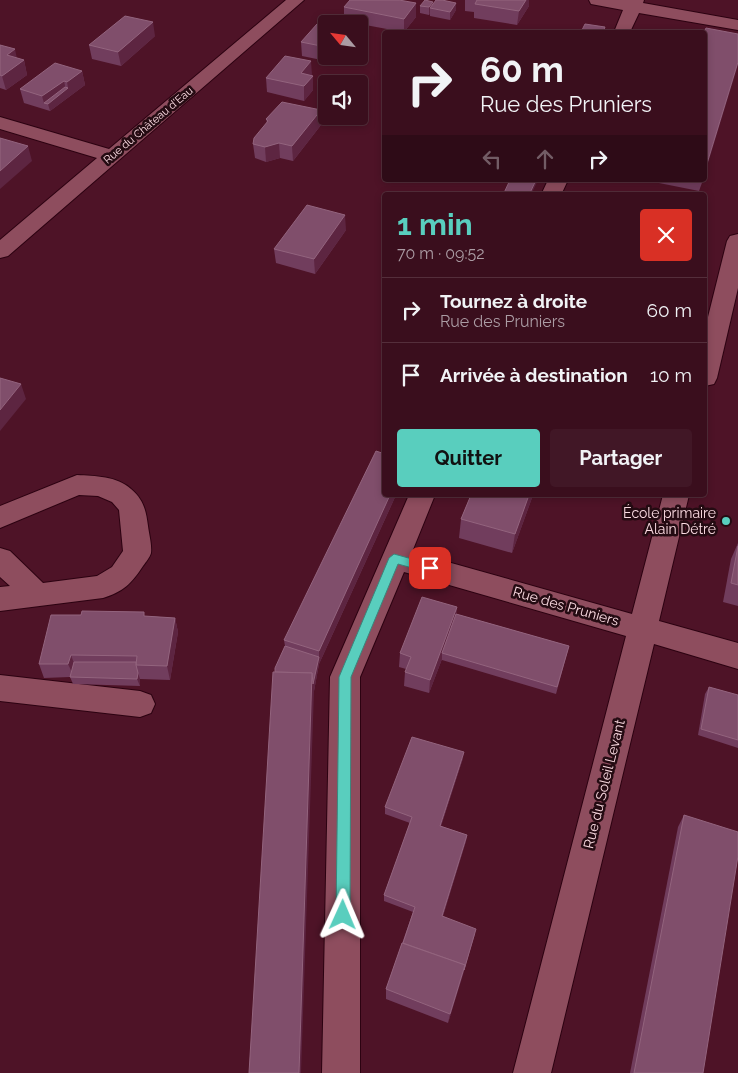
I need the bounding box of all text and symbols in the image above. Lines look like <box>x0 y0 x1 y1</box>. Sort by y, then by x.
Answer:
north arrow <box>318 15 368 65</box>
map controls <box>318 15 368 125</box>
text: 60 m <box>480 49 564 90</box>
icon: right <box>397 50 462 115</box>
button: sound <box>318 75 368 125</box>
street label: Rue du Château d'Eau <box>101 84 196 167</box>
text: Rue des Pruniers <box>480 91 652 117</box>
icon: left <box>478 145 506 173</box>
icon: ahead <box>531 145 559 173</box>
icon: right <box>584 145 612 173</box>
text: 1 min <box>397 207 473 242</box>
button: close <box>640 209 692 261</box>
text: 70 m · 09:52 <box>397 244 485 263</box>
text: Tournez à droite <box>440 290 587 312</box>
icon: right <box>397 296 425 324</box>
text: 60 m <box>647 299 692 321</box>
text: Rue des Pruniers <box>440 312 565 331</box>
icon: arrive <box>397 361 425 389</box>
text: Arrivée à destination <box>440 364 628 386</box>
text: 10 m <box>650 364 692 386</box>
button: Quitter <box>397 429 540 487</box>
button: Partager <box>550 429 692 487</box>
place label: École primaire Alain Détré <box>623 504 716 537</box>
marker: École primaire Alain Détré <box>720 515 732 527</box>
pin <box>409 547 451 589</box>
icon: arrive <box>416 554 444 582</box>
street label: Rue des Pruniers <box>511 583 621 629</box>
street label: Rue du Soleil Levant <box>580 718 628 850</box>
position arrow <box>316 888 368 940</box>

